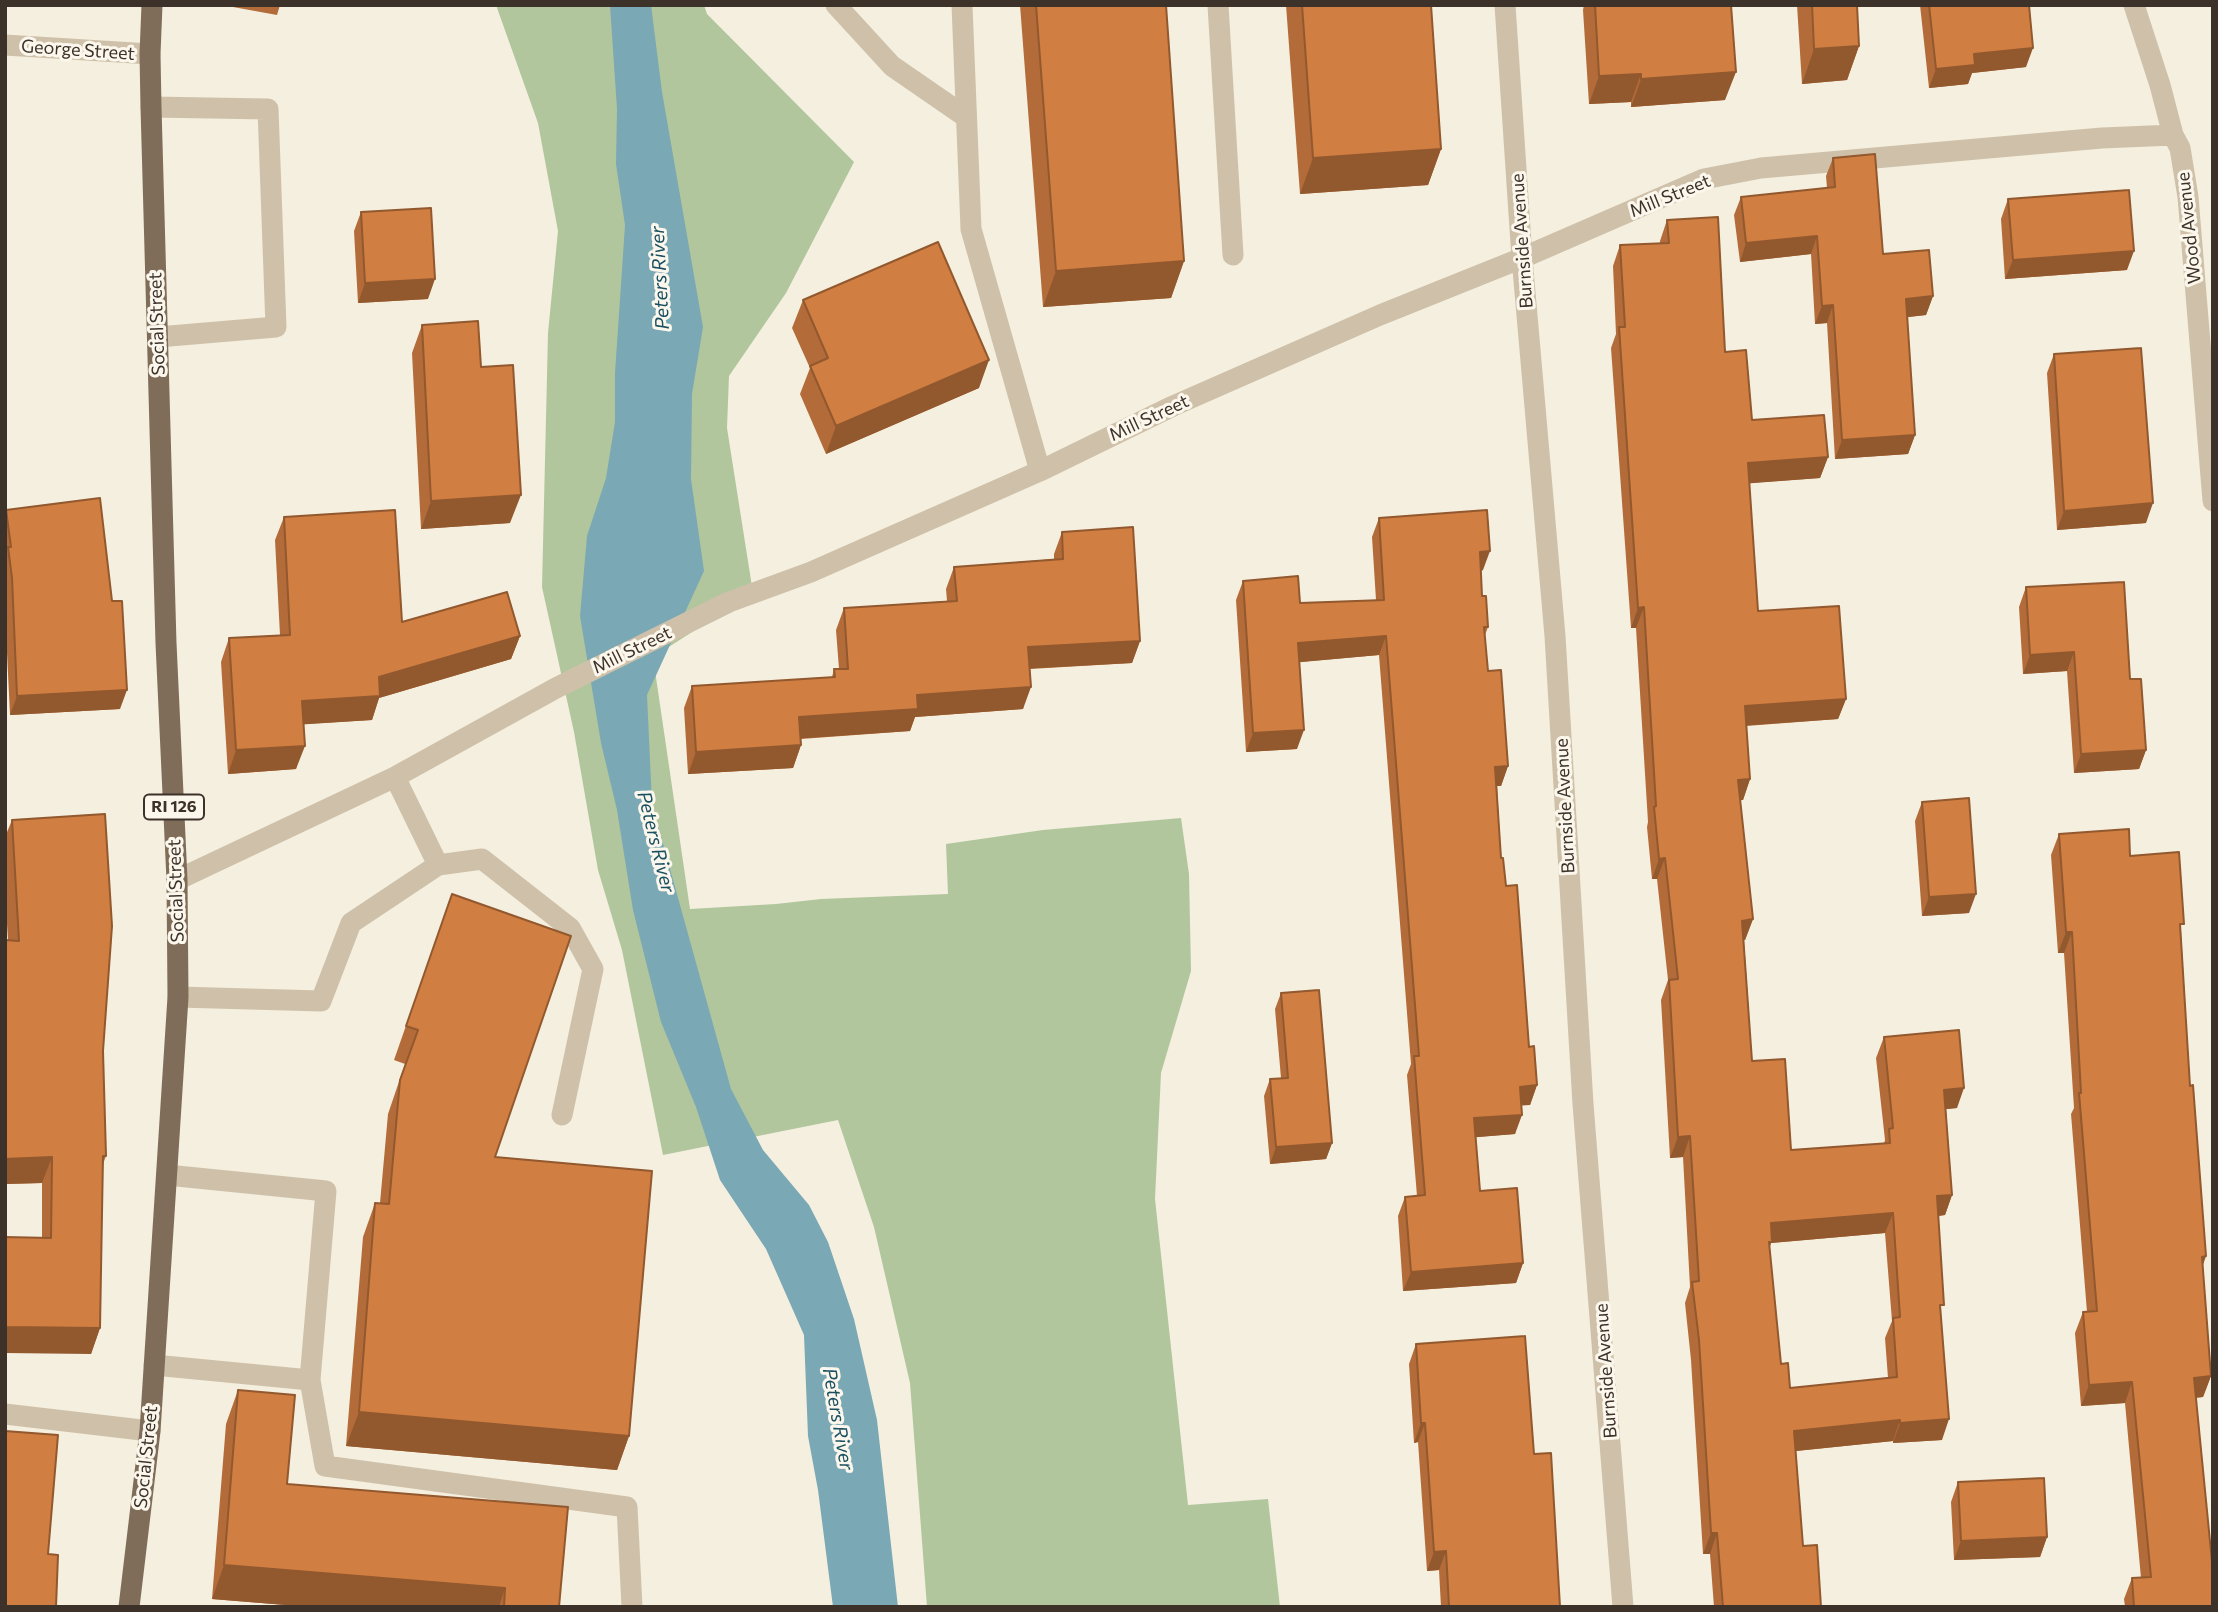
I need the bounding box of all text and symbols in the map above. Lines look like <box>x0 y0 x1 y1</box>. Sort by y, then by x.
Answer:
street label: George Street <box>20 35 136 65</box>
street label: Mill Street <box>1626 170 1714 222</box>
street label: Wood Avenue <box>2172 171 2206 285</box>
street label: Burnside Avenue <box>1507 173 1537 309</box>
water label: Peters River <box>646 226 674 330</box>
street label: Social Street <box>144 272 170 376</box>
street label: Mill Street <box>1106 390 1192 446</box>
street label: Mill Street <box>589 622 675 678</box>
street label: Burnside Avenue <box>1551 738 1579 874</box>
water label: Peters River <box>632 789 680 895</box>
road number: RI 126 <box>144 794 204 820</box>
street label: Social Street <box>163 839 189 943</box>
street label: Burnside Avenue <box>1591 1303 1621 1439</box>
water label: Peters River <box>818 1366 858 1472</box>
street label: Social Street <box>130 1405 162 1509</box>

